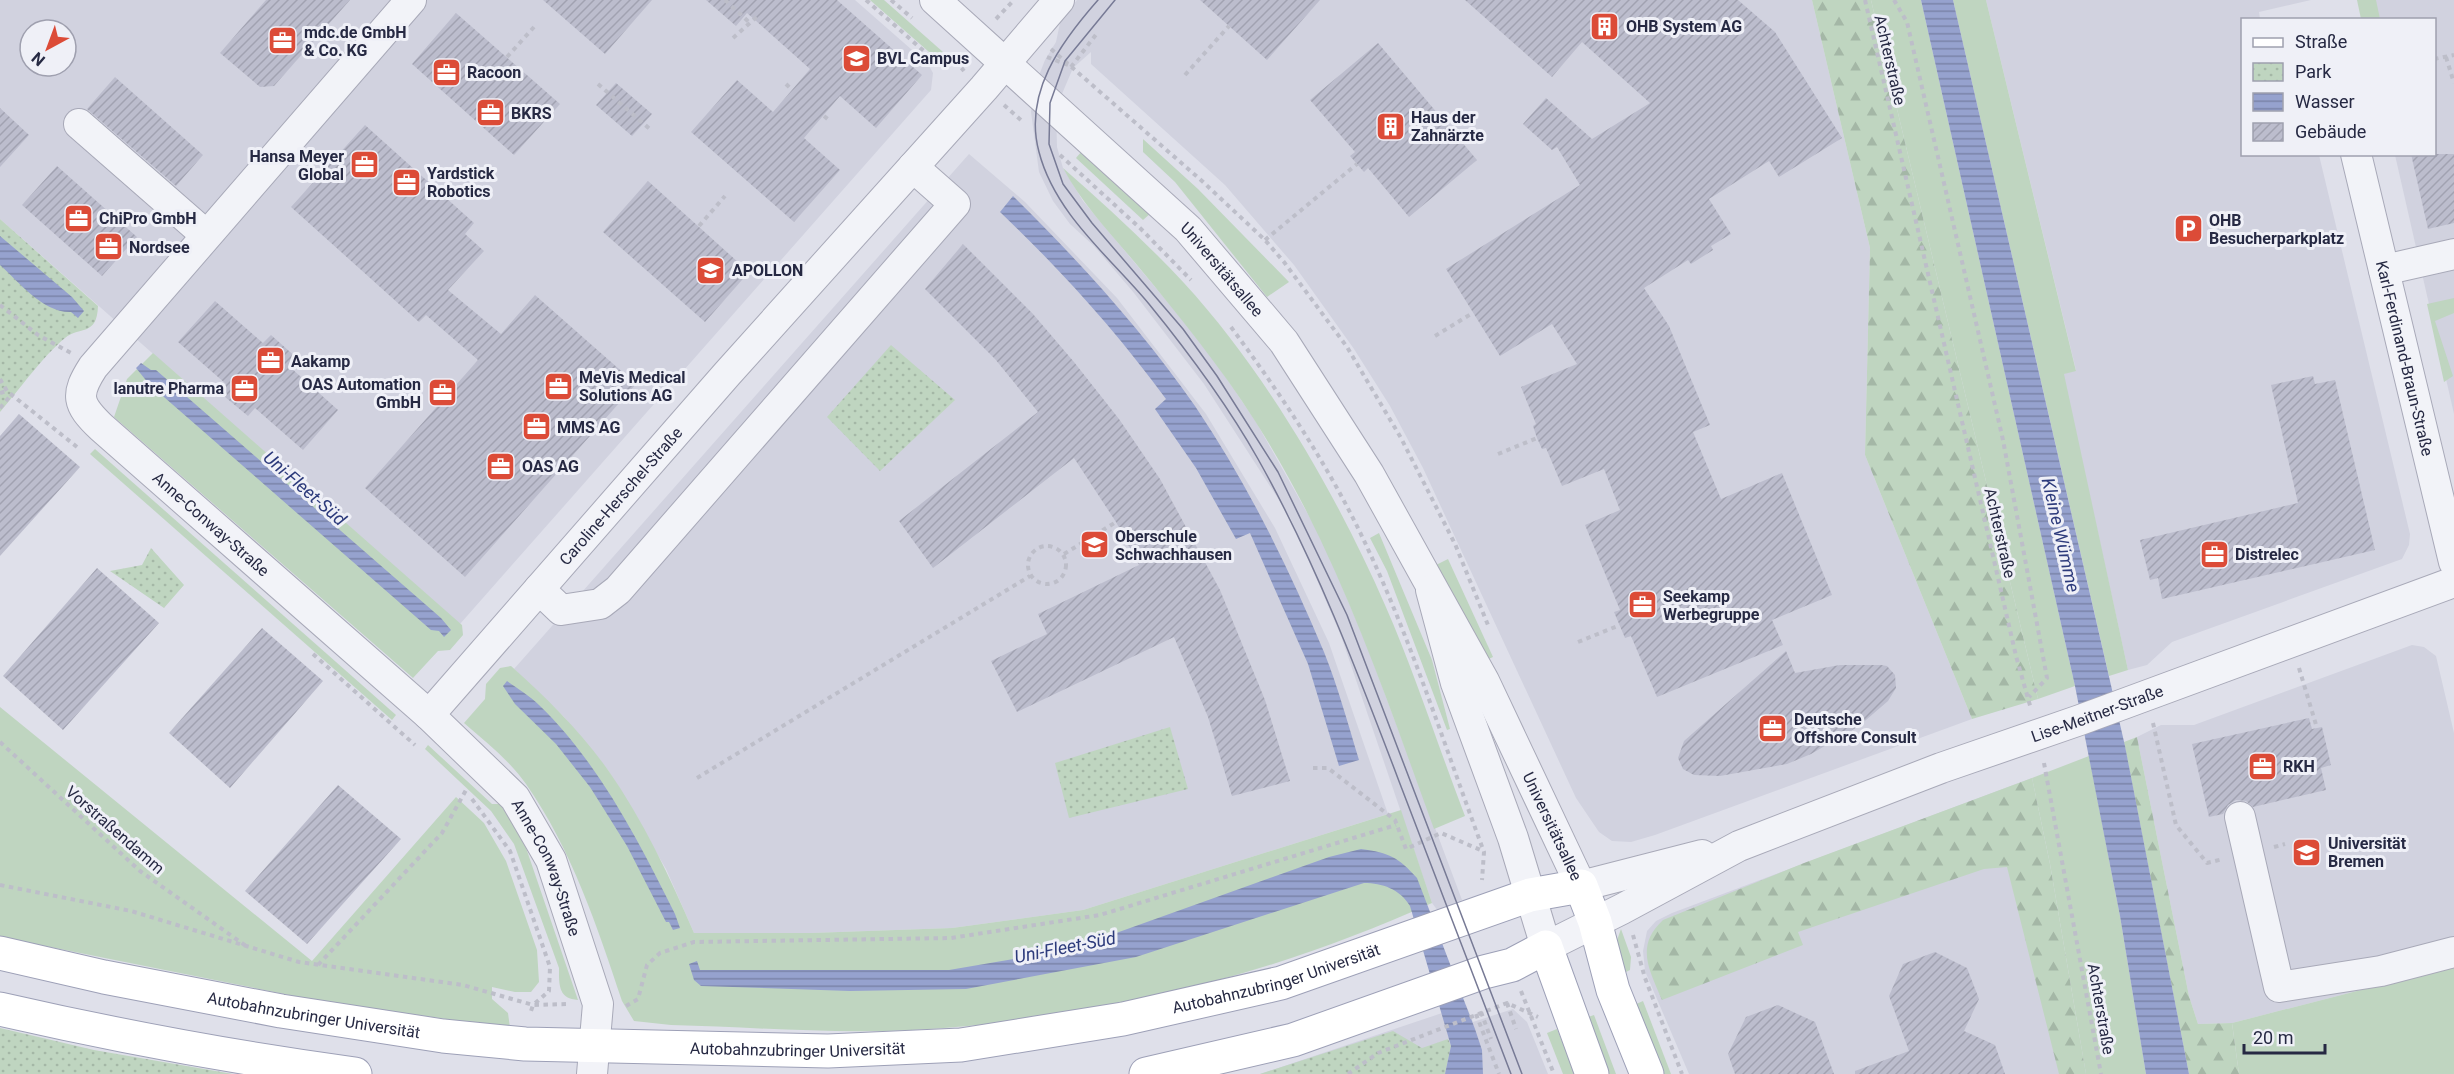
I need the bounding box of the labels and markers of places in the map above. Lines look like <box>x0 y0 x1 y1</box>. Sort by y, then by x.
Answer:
building icon: OHB System AG <box>1589 10 1621 42</box>
place label: OHB System AG <box>1626 17 1742 36</box>
place label: mdc.de GmbH & Co. KG <box>304 23 407 60</box>
office icon: mdc.de GmbH & Co. KG <box>267 25 299 57</box>
school or university icon: BVL Campus <box>840 42 872 74</box>
place label: BVL Campus <box>877 49 969 68</box>
office icon: Racoon <box>430 56 462 88</box>
place label: Racoon <box>467 63 521 82</box>
office icon: BKRS <box>474 97 506 129</box>
place label: BKRS <box>511 104 552 123</box>
place label: Haus der Zahnärzte <box>1411 108 1484 145</box>
building icon: Haus der Zahnärzte <box>1374 110 1406 142</box>
place label: Hansa Meyer Global <box>249 147 344 184</box>
office icon: Hansa Meyer Global <box>349 149 381 181</box>
place label: Yardstick Robotics <box>427 164 495 201</box>
office icon: Yardstick Robotics <box>390 166 422 198</box>
office icon: ChiPro GmbH <box>62 202 94 234</box>
place label: ChiPro GmbH <box>99 209 197 228</box>
place label: OHB Besucherparkplatz <box>2209 211 2344 248</box>
parking icon: OHB Besucherparkplatz <box>2172 213 2204 245</box>
office icon: Nordsee <box>92 231 124 263</box>
place label: Nordsee <box>129 238 190 257</box>
school or university icon: APOLLON <box>695 254 727 286</box>
place label: APOLLON <box>732 261 803 280</box>
office icon: Aakamp <box>254 345 286 377</box>
place label: Aakamp <box>291 352 350 371</box>
place label: MeVis Medical Solutions AG <box>579 368 686 405</box>
office icon: MeVis Medical Solutions AG <box>542 370 574 402</box>
office icon: lanutre Pharma <box>229 372 261 404</box>
place label: OAS Automation GmbH <box>302 375 421 412</box>
office icon: OAS Automation GmbH <box>426 377 458 409</box>
place label: lanutre Pharma <box>113 379 224 398</box>
office icon: MMS AG <box>520 411 552 443</box>
place label: MMS AG <box>557 418 620 437</box>
office icon: OAS AG <box>485 450 517 482</box>
place label: OAS AG <box>522 457 579 476</box>
place label: Oberschule Schwachhausen <box>1115 527 1232 564</box>
school or university icon: Oberschule Schwachhausen <box>1078 529 1110 561</box>
office icon: Distrelec <box>2198 538 2230 570</box>
place label: Distrelec <box>2235 545 2299 564</box>
place label: Seekamp Werbegruppe <box>1663 587 1760 624</box>
office icon: Seekamp Werbegruppe <box>1626 589 1658 621</box>
place label: Deutsche Offshore Consult <box>1794 710 1917 747</box>
office icon: Deutsche Offshore Consult <box>1757 712 1789 744</box>
office icon: RKH <box>2246 750 2278 782</box>
place label: RKH <box>2283 757 2315 776</box>
place label: Universität Bremen <box>2328 834 2407 871</box>
school or university icon: Universität Bremen <box>2291 836 2323 868</box>

